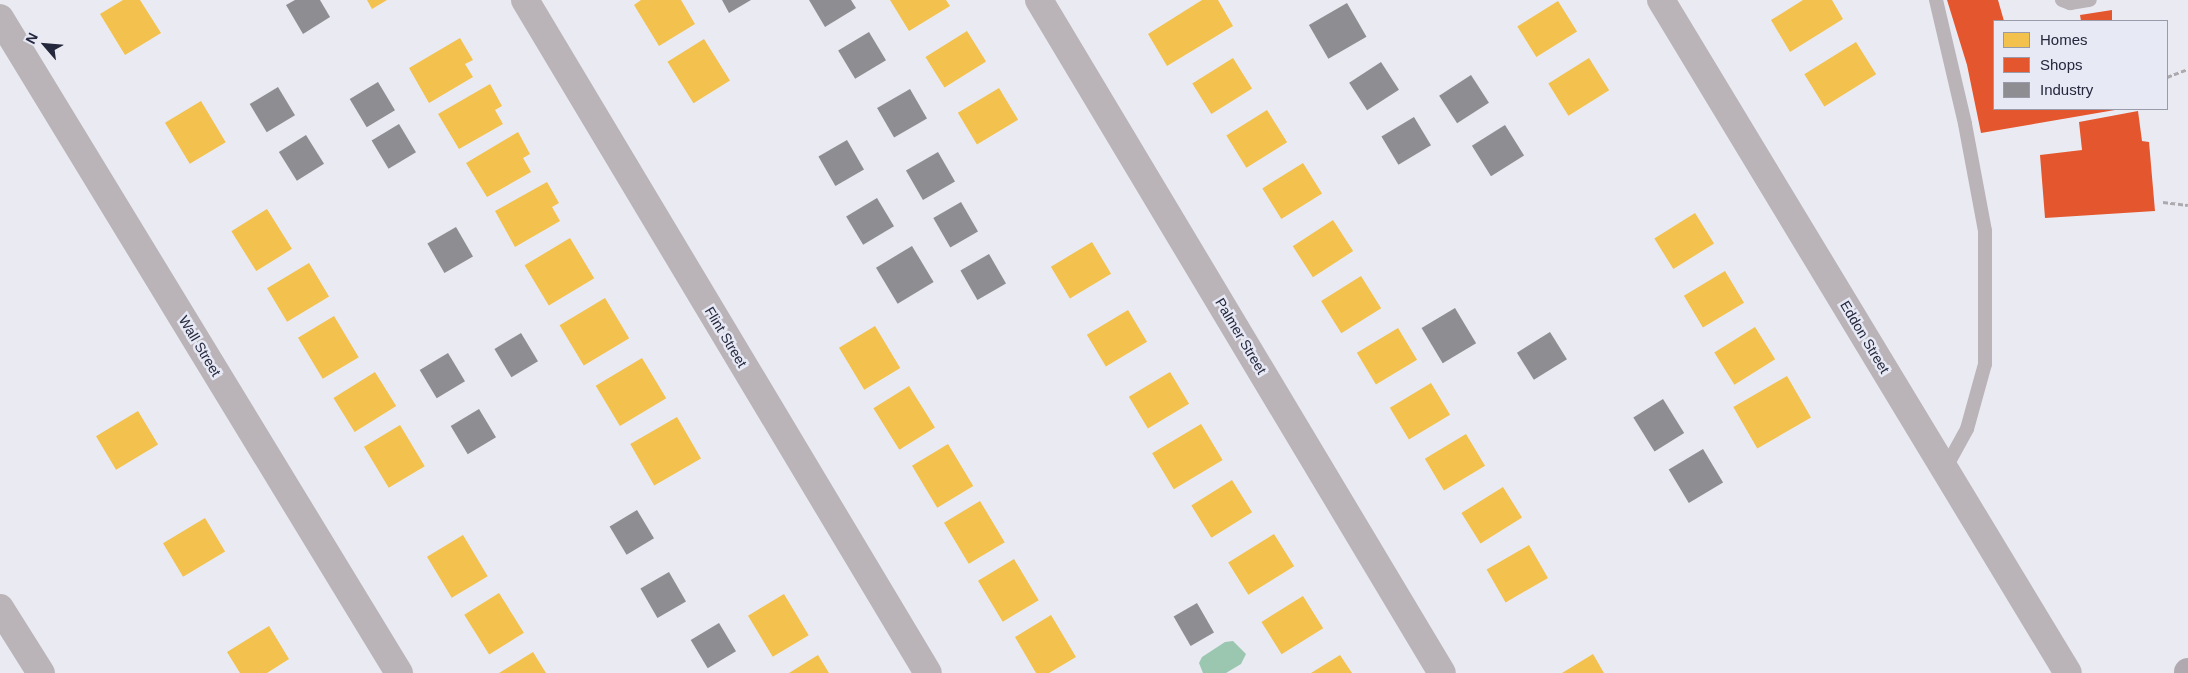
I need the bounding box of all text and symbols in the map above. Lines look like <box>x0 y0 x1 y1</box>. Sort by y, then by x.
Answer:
north arrow <box>20 20 70 70</box>
legend <box>1993 20 2168 110</box>
text: N <box>22 30 41 46</box>
text: Homes <box>2040 31 2088 48</box>
text: Shops <box>2040 56 2083 73</box>
text: Industry <box>2040 81 2093 98</box>
street label: Palmer Street <box>1212 295 1270 377</box>
street label: Eddon Street <box>1837 298 1893 376</box>
street label: Flint Street <box>701 304 751 370</box>
street label: Wall Street <box>175 313 225 379</box>

